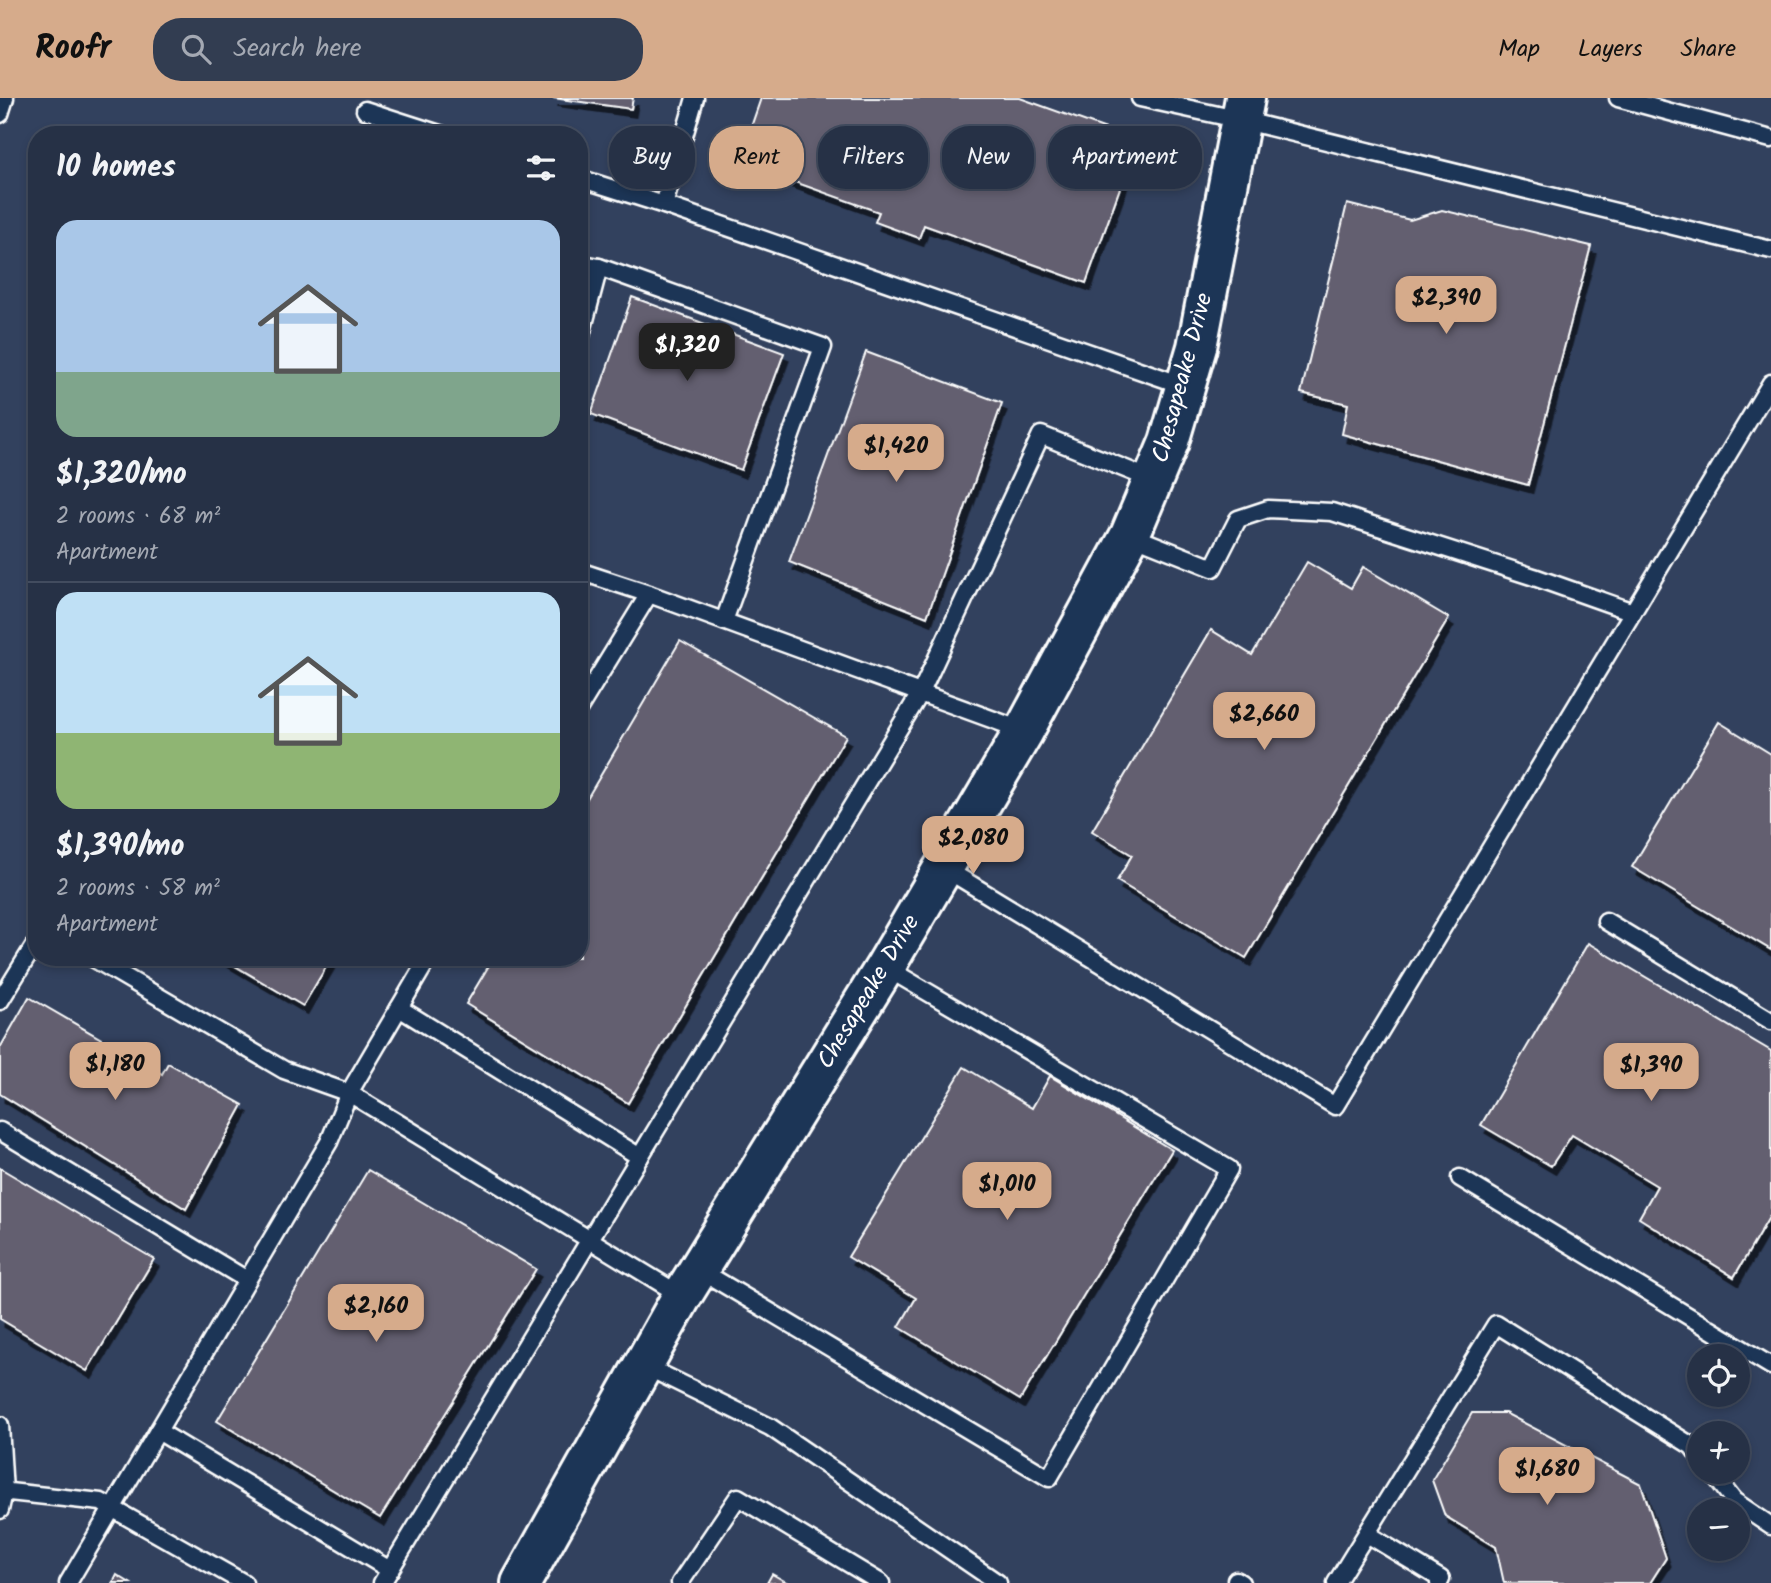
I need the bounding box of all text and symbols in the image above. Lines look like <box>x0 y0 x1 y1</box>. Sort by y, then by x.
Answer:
search box <box>153 18 643 81</box>
text: Roofr <box>35 23 111 76</box>
text: Search here <box>233 28 361 70</box>
icon: search <box>177 30 215 68</box>
text: Map <box>1498 30 1540 69</box>
text: Layers <box>1578 30 1642 69</box>
text: Share <box>1680 30 1736 69</box>
chip: Buy <box>609 126 695 189</box>
chip: Rent <box>709 126 804 189</box>
chip: Filters <box>818 126 928 189</box>
chip: New <box>942 126 1034 189</box>
chip: Apartment <box>1048 126 1202 189</box>
text: 10 homes <box>56 144 176 192</box>
icon: filters <box>522 149 560 187</box>
icon: home <box>245 266 371 392</box>
pin: $2,390 <box>1389 276 1503 336</box>
text: $2,390 <box>1411 281 1481 317</box>
street label: Chesapeake Drive <box>1142 288 1225 467</box>
pin: $1,320 <box>630 324 744 383</box>
text: $1,320 <box>655 328 719 364</box>
pin: $1,420 <box>839 424 953 484</box>
text: $1,420 <box>864 429 928 465</box>
text: $1,320/mo <box>56 451 187 499</box>
text: 2 rooms · 68 m² <box>56 499 220 535</box>
text: Apartment <box>56 535 158 571</box>
icon: home <box>245 638 371 764</box>
pin: $2,660 <box>1207 692 1321 752</box>
text: $2,660 <box>1229 697 1299 733</box>
pin: $2,080 <box>916 816 1030 876</box>
text: $2,080 <box>938 821 1008 857</box>
text: $1,390/mo <box>56 823 184 871</box>
text: 2 rooms · 58 m² <box>56 871 220 907</box>
text: Apartment <box>56 907 158 943</box>
street label: Chesapeake Drive <box>807 907 931 1077</box>
pin: $1,180 <box>58 1042 172 1102</box>
pin: $1,390 <box>1594 1044 1708 1103</box>
text: $1,180 <box>86 1047 144 1083</box>
text: $1,390 <box>1620 1048 1682 1084</box>
pin: $1,010 <box>950 1162 1064 1222</box>
text: $1,010 <box>978 1167 1036 1203</box>
pin: $2,160 <box>319 1284 433 1344</box>
text: $2,160 <box>344 1289 408 1325</box>
map controls <box>1687 1344 1750 1561</box>
button: locate <box>1687 1344 1750 1407</box>
button: + <box>1687 1421 1750 1484</box>
pin: $1,680 <box>1490 1448 1604 1507</box>
text: $1,680 <box>1515 1452 1579 1488</box>
button: − <box>1687 1498 1750 1561</box>

